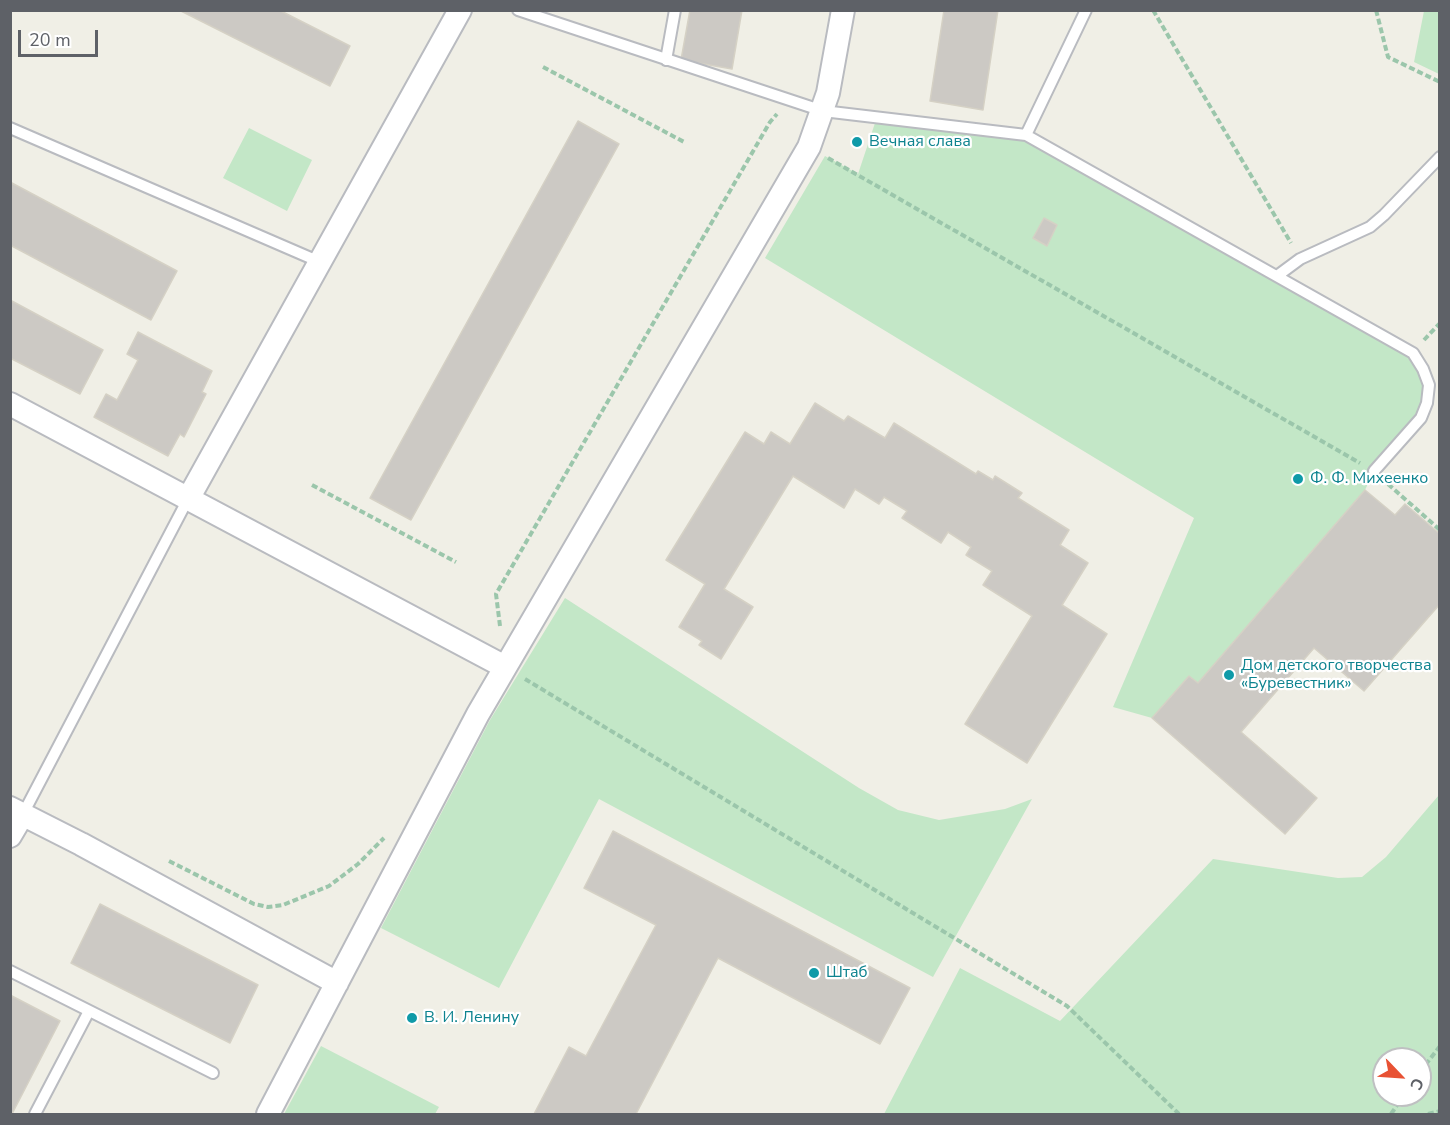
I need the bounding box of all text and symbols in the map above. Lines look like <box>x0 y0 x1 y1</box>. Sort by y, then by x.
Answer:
scale bar <box>21 18 100 56</box>
text: 20 m <box>29 28 71 52</box>
place label: Вечная слава <box>869 132 971 152</box>
marker: Вечная слава <box>850 135 864 149</box>
place label: Ф. Ф. Михеенко <box>1310 469 1428 489</box>
marker: Ф. Ф. Михеенко <box>1291 472 1305 486</box>
place label: Дом детского творчества «Буревестник» <box>1241 656 1431 694</box>
marker: Дом детского творчества «Буревестник» <box>1222 668 1236 682</box>
place label: Штаб <box>826 963 868 983</box>
marker: Штаб <box>807 966 821 980</box>
place label: В. И. Ленину <box>424 1008 519 1028</box>
marker: В. И. Ленину <box>405 1011 419 1025</box>
north arrow <box>1372 1047 1432 1107</box>
text: С <box>1404 1074 1429 1093</box>

